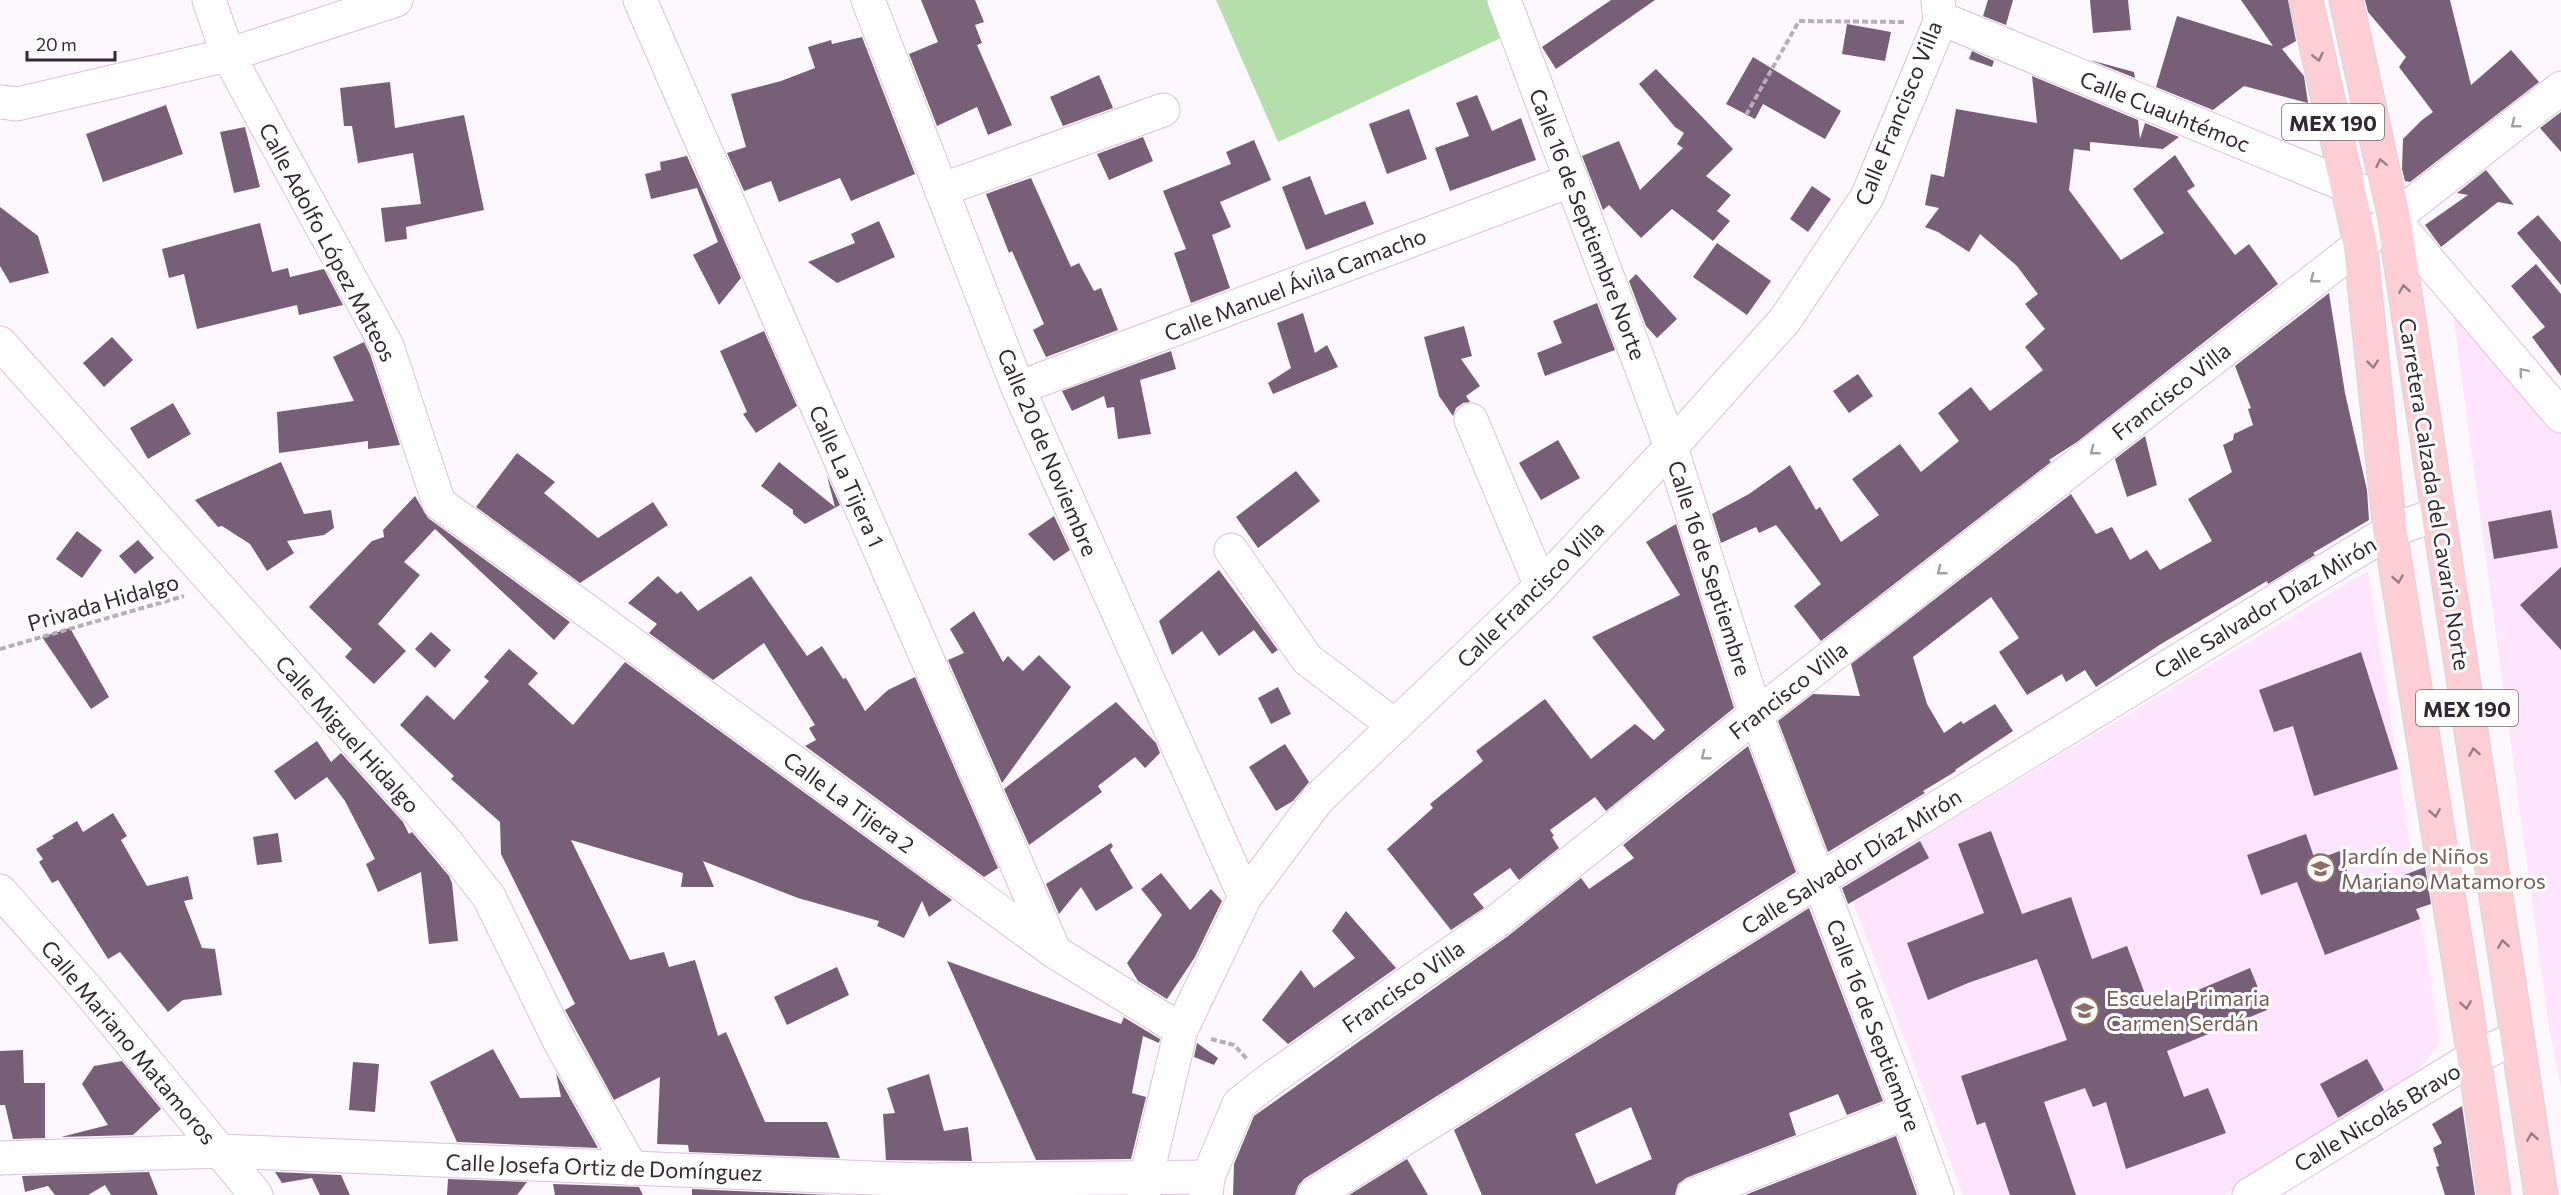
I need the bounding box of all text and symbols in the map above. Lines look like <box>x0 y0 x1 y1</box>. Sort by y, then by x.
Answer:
street label: Calle Francisco Villa <box>1849 17 1947 209</box>
scale bar <box>27 24 116 62</box>
text: 20 m <box>36 33 77 55</box>
one-way arrow <box>2311 52 2324 62</box>
street label: Calle Cuauhtémoc <box>2076 65 2254 157</box>
street label: Calle 16 de Septiembre Norte <box>1524 85 1652 363</box>
road number: MEX 190 <box>2282 104 2384 140</box>
one-way arrow <box>2511 117 2522 128</box>
street label: Calle Adolfo López Mateos <box>254 118 402 366</box>
one-way arrow <box>2376 158 2389 168</box>
street label: Calle Manuel Ávila Camacho <box>1160 221 1430 347</box>
one-way arrow <box>2310 272 2321 283</box>
one-way arrow <box>2399 284 2411 293</box>
street label: Carretera Calzada del Cavario Norte <box>2394 316 2476 672</box>
street label: Francisco Villa <box>2106 336 2236 446</box>
street label: Calle 20 de Noviembre <box>992 344 1104 560</box>
one-way arrow <box>2366 360 2379 369</box>
one-way arrow <box>2519 368 2530 379</box>
street label: Calle La Tijera 1 <box>804 401 890 551</box>
one-way arrow <box>2090 444 2101 455</box>
street label: Calle 16 de Septiembre <box>1662 457 1758 679</box>
street label: Calle Francisco Villa <box>1451 515 1609 673</box>
street label: Calle Salvador Díaz Mirón <box>2149 530 2381 684</box>
one-way arrow <box>1937 564 1948 575</box>
street label: Privada Hidalgo <box>24 568 182 636</box>
one-way arrow <box>2391 573 2404 583</box>
street label: Francisco Villa <box>1723 635 1853 745</box>
street label: Calle Miguel Hidalgo <box>270 650 426 818</box>
road number: MEX 190 <box>2416 690 2518 726</box>
street label: Calle La Tijera 2 <box>778 745 920 859</box>
one-way arrow <box>2468 747 2480 756</box>
one-way arrow <box>1700 749 1711 760</box>
street label: Calle Salvador Díaz Mirón <box>1736 782 1966 940</box>
one-way arrow <box>2429 808 2441 817</box>
place label: Jardín de Niños Mariano Matamoros <box>2341 842 2546 894</box>
school or university icon: Jardín de Niños Mariano Matamoros <box>2304 852 2336 884</box>
street label: Calle 16 de Septiembre <box>1821 915 1927 1135</box>
street label: Calle Mariano Matamoros <box>36 934 222 1150</box>
street label: Francisco Villa <box>1337 934 1469 1038</box>
one-way arrow <box>2497 940 2510 950</box>
place label: Escuela Primaria Carmen Serdán <box>2106 984 2270 1036</box>
school or university icon: Escuela Primaria Carmen Serdán <box>2069 994 2101 1026</box>
one-way arrow <box>2460 1001 2472 1010</box>
street label: Calle Nicolás Bravo <box>2289 1057 2465 1177</box>
one-way arrow <box>2527 1133 2539 1142</box>
street label: Calle Josefa Ortiz de Domínguez <box>445 1148 763 1186</box>

